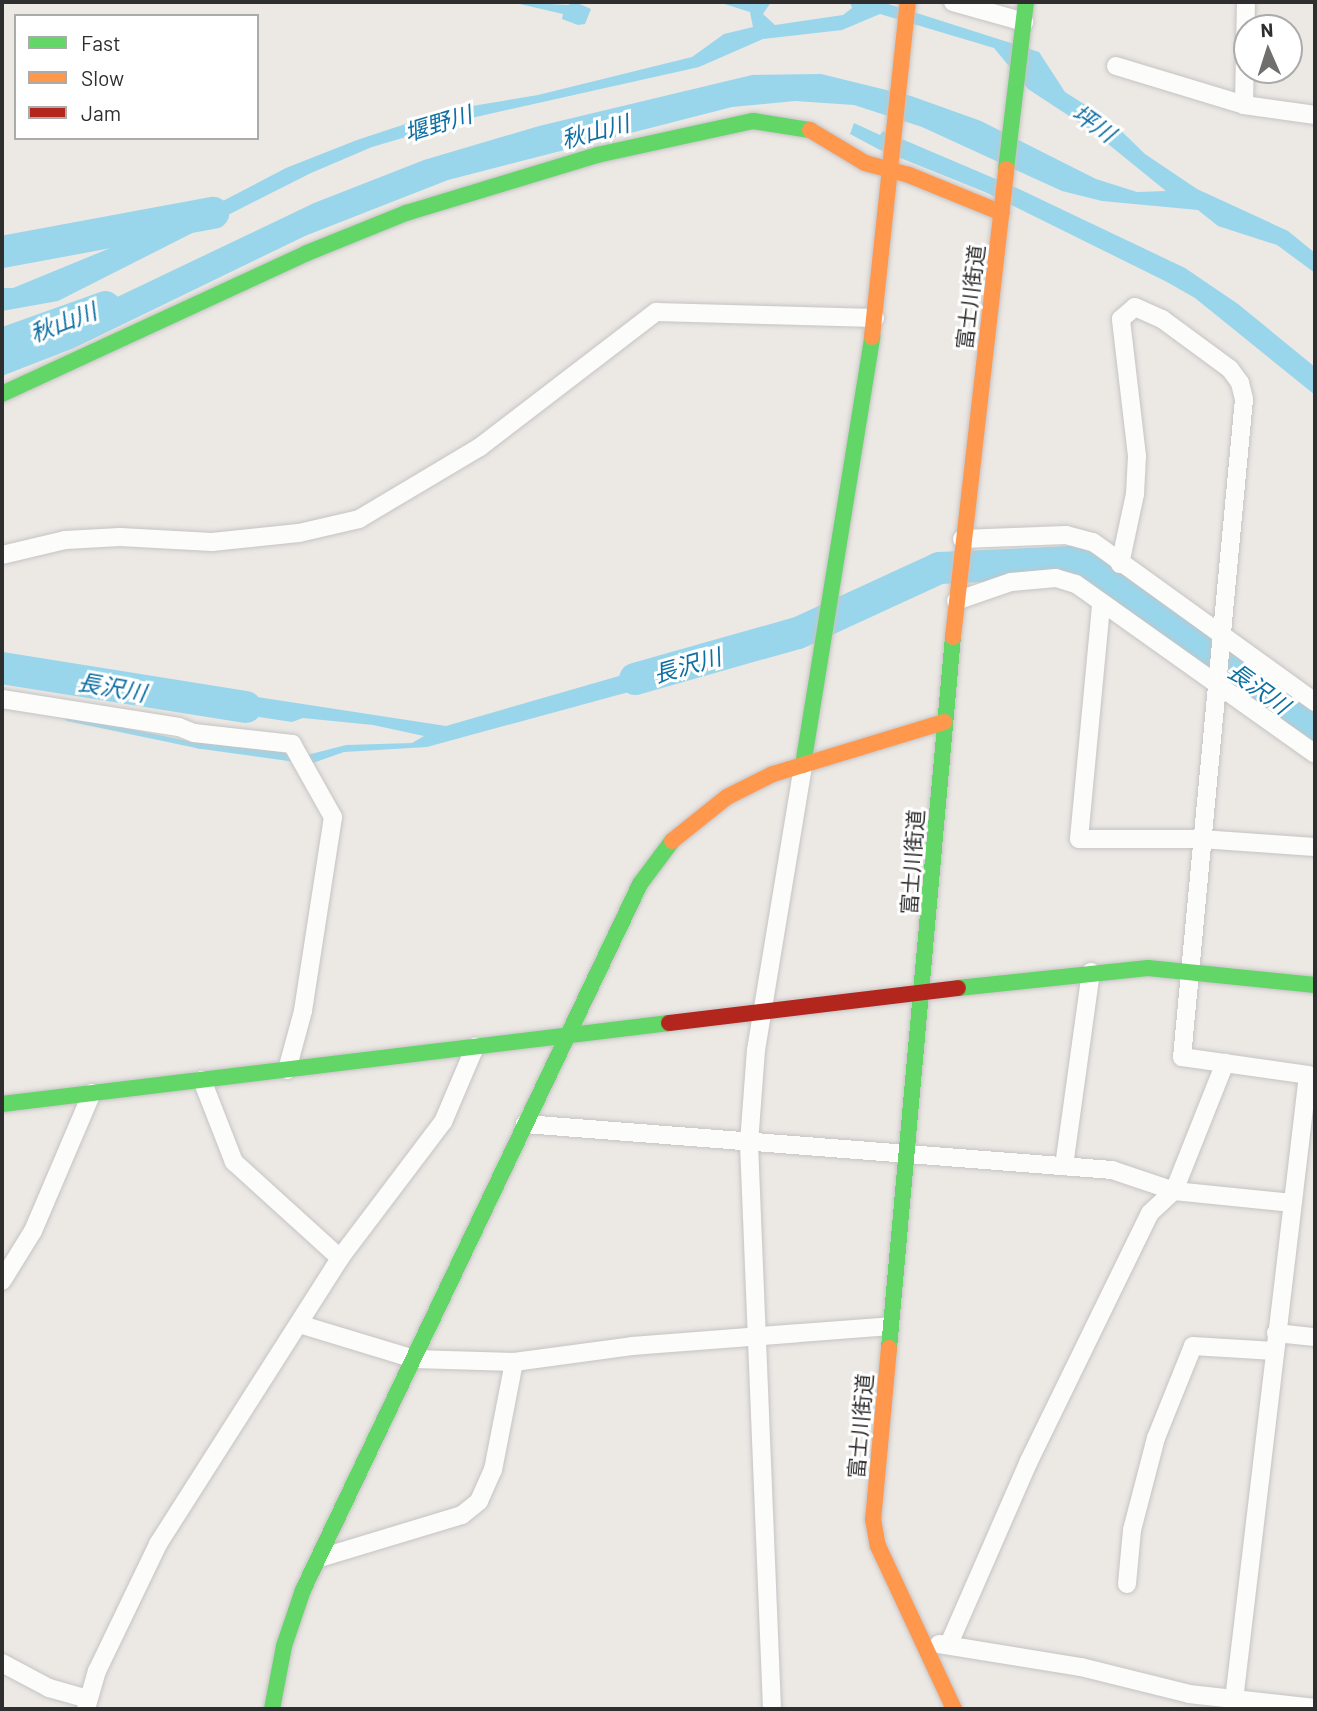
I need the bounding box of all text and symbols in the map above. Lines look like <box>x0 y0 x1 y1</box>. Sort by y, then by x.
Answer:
legend <box>14 14 259 140</box>
north arrow <box>1233 14 1303 84</box>
text: N <box>1260 18 1274 41</box>
text: Fast <box>81 30 121 55</box>
text: Slow <box>81 65 124 90</box>
water label: 坪川 <box>1067 99 1121 147</box>
text: Jam <box>81 100 121 125</box>
water label: 堰野川 <box>401 100 475 146</box>
water label: 秋山川 <box>558 109 632 153</box>
street label: 富士川街道 <box>951 243 989 351</box>
water label: 秋山川 <box>26 297 100 347</box>
water label: 長沢川 <box>650 642 724 688</box>
water label: 長沢川 <box>1223 657 1295 719</box>
water label: 長沢川 <box>76 667 148 707</box>
street label: 富士川街道 <box>896 809 928 915</box>
street label: 富士川街道 <box>843 1373 877 1479</box>

